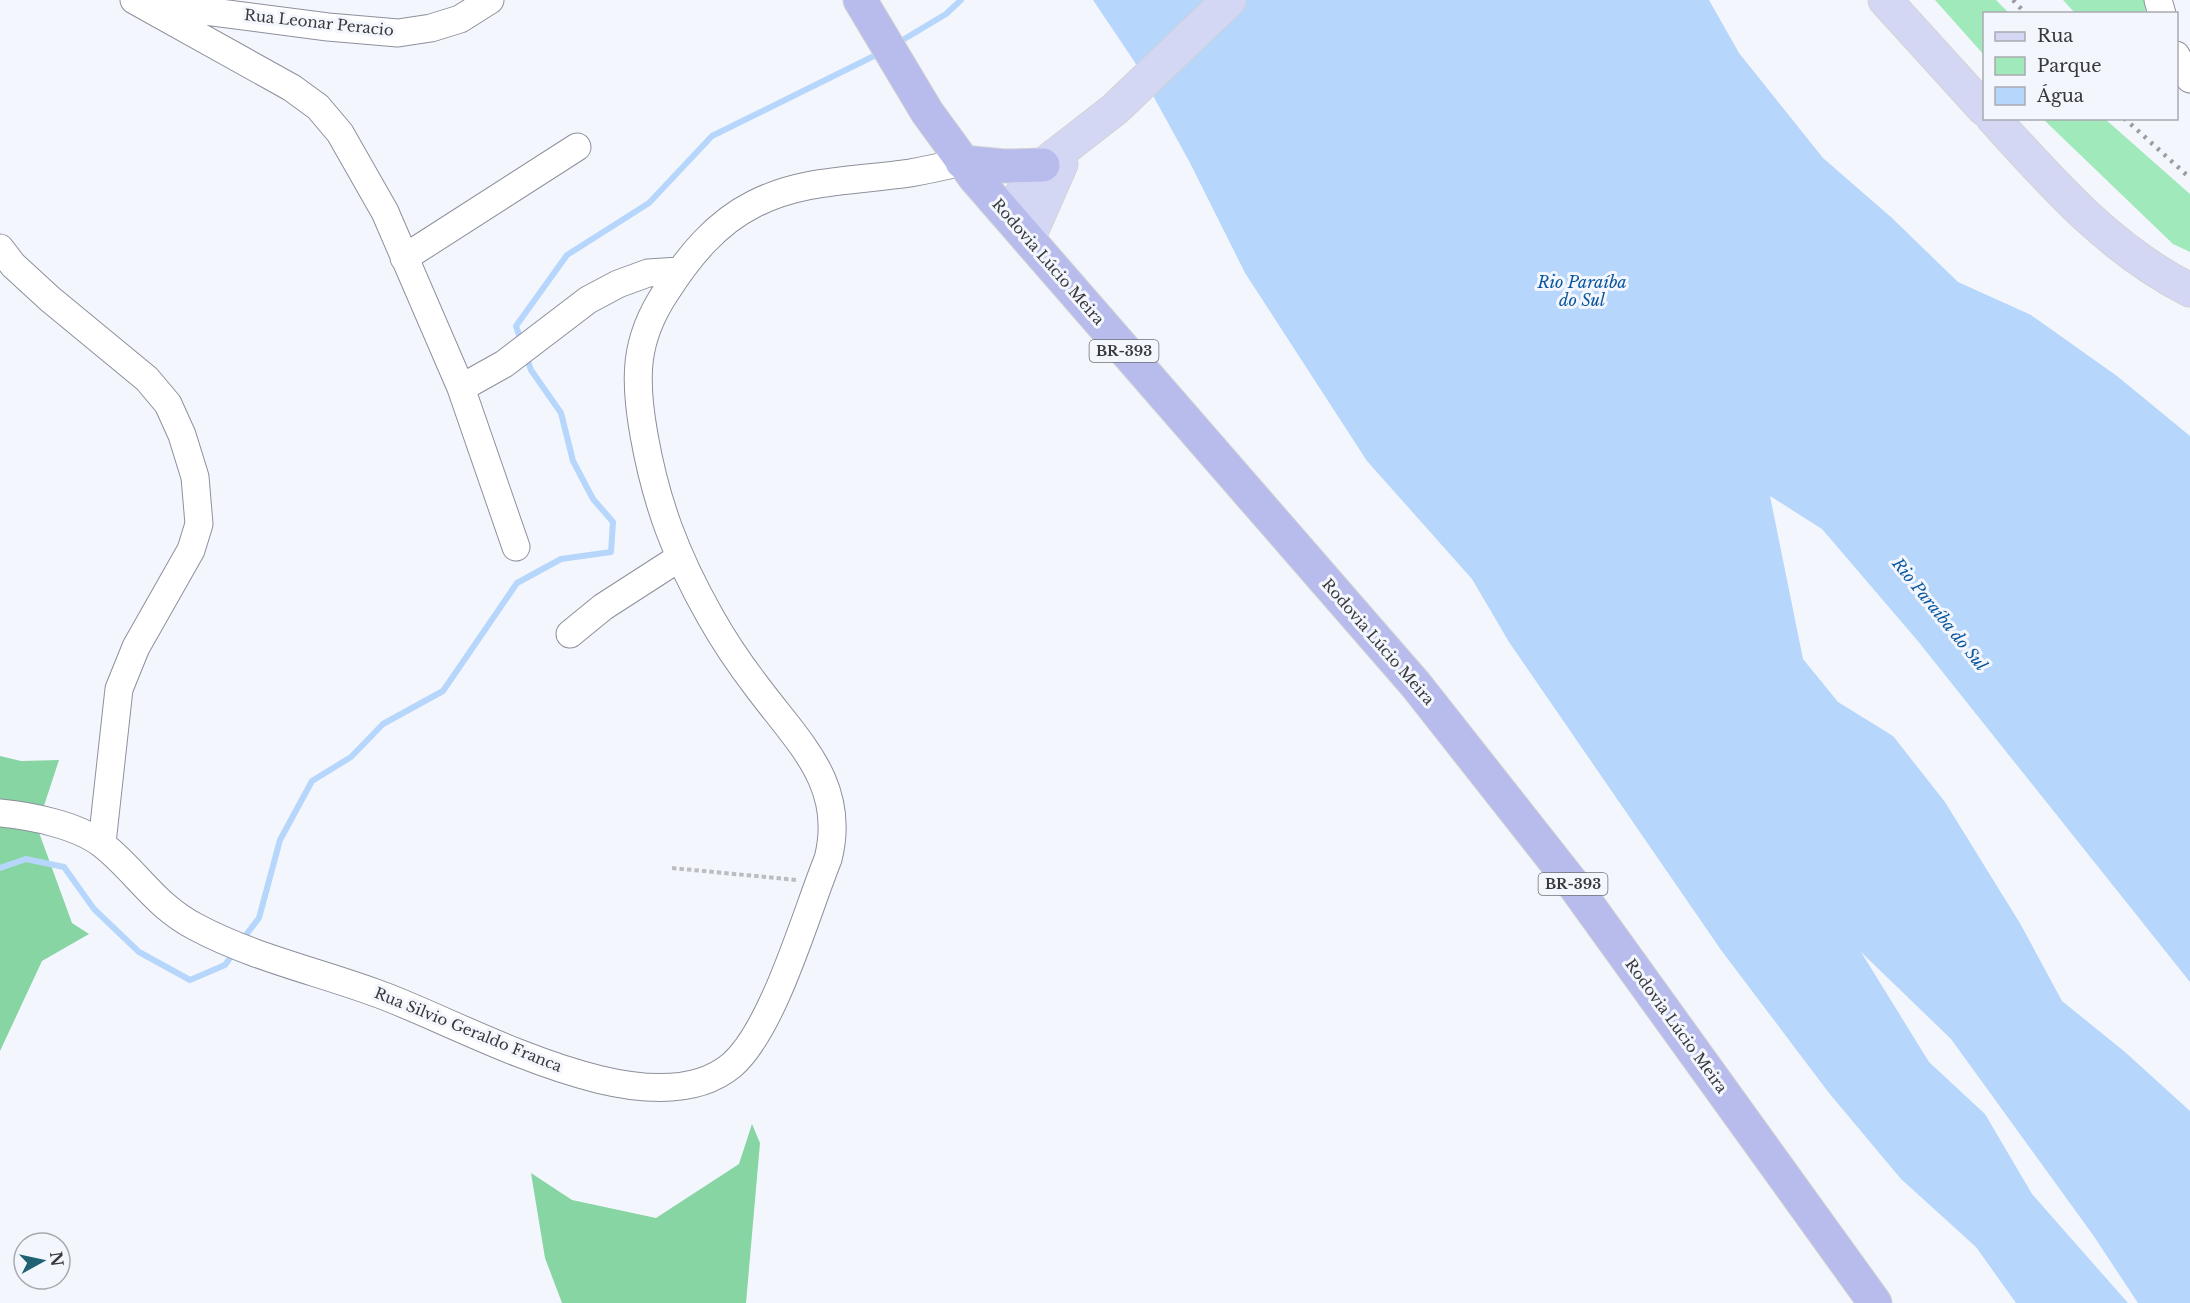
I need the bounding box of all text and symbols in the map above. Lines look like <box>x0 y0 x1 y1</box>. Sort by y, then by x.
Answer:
street label: Rua Leonar Peracio <box>243 5 395 40</box>
legend <box>1983 12 2178 120</box>
text: Rua <box>2037 25 2073 47</box>
text: Parque <box>2037 55 2102 77</box>
text: Água <box>2036 84 2084 107</box>
street label: Rodovia Lúcio Meira <box>988 195 1109 329</box>
water label: Rio Paraíba do Sul <box>1536 272 1627 310</box>
road number: BR-393 <box>1090 340 1158 362</box>
water label: Rio Paraíba do Sul <box>1888 553 1992 675</box>
street label: Rodovia Lúcio Meira <box>1318 575 1439 709</box>
road number: BR-393 <box>1538 873 1608 895</box>
street label: Rodovia Lúcio Meira <box>1621 955 1732 1097</box>
street label: Rua Silvio Geraldo Franca <box>372 983 565 1076</box>
north arrow <box>12 1231 72 1291</box>
text: N <box>46 1250 68 1268</box>

